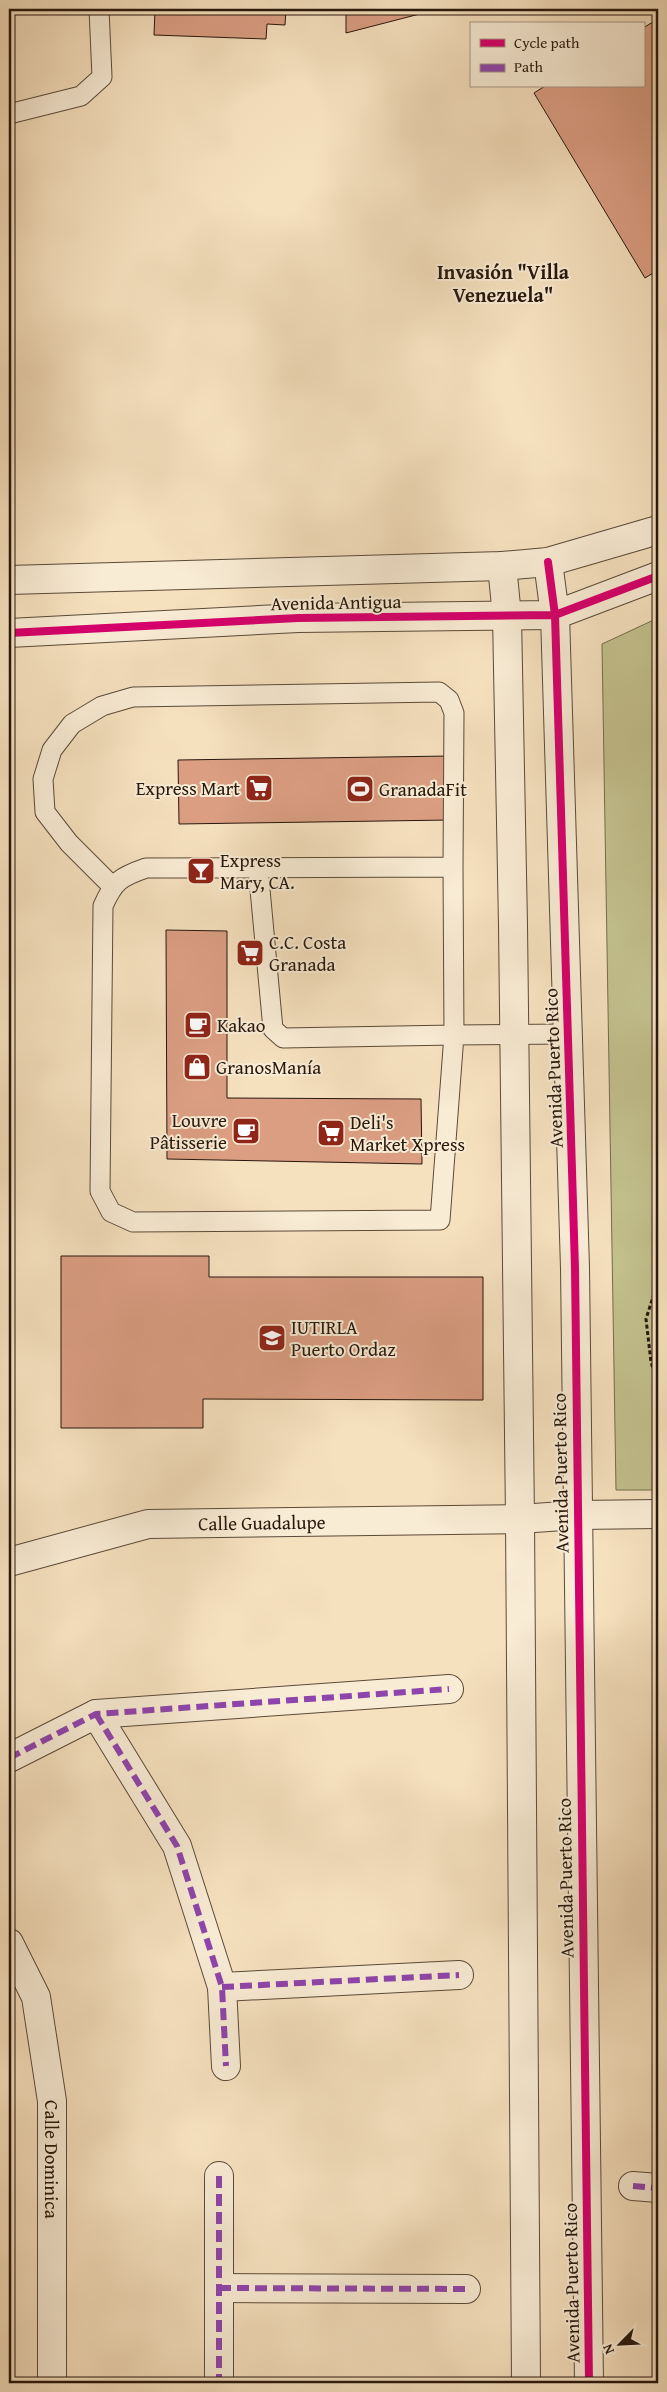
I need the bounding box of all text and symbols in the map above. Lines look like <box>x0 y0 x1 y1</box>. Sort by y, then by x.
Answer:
legend <box>470 22 644 88</box>
text: Cycle path <box>514 32 580 53</box>
text: Path <box>514 56 543 77</box>
district label: Invasión "Villa Venezuela" <box>437 257 570 309</box>
street label: Avenida Antigua <box>270 587 402 617</box>
supermarket icon: Express Mart <box>244 773 274 803</box>
place label: Express Mart <box>136 774 240 802</box>
sports icon: GranadaFit <box>345 774 375 804</box>
place label: GranadaFit <box>379 775 467 803</box>
place label: Express Mary, CA. <box>220 846 295 896</box>
bar icon: Express Mary, CA. <box>186 856 216 886</box>
place label: C.C. Costa Granada <box>269 928 346 978</box>
supermarket icon: C.C. Costa Granada <box>235 938 265 968</box>
street label: Avenida Puerto Rico <box>536 988 570 1148</box>
cafe icon: Kakao <box>183 1010 213 1040</box>
place label: Kakao <box>217 1011 266 1039</box>
shop icon: GranosManía <box>182 1052 212 1082</box>
place label: GranosManía <box>216 1053 321 1081</box>
place label: Louvre Pâtisserie <box>150 1106 227 1156</box>
place label: Deli's Market Xpress <box>350 1108 465 1158</box>
cafe icon: Louvre Pâtisserie <box>231 1116 261 1146</box>
supermarket icon: Deli's Market Xpress <box>316 1118 346 1148</box>
place label: IUTIRLA Puerto Ordaz <box>291 1313 395 1363</box>
school or university icon: IUTIRLA Puerto Ordaz <box>257 1323 287 1353</box>
street label: Avenida Puerto Rico <box>545 1393 575 1553</box>
street label: Calle Guadalupe <box>198 1508 326 1537</box>
street label: Avenida Puerto Rico <box>550 1798 580 1958</box>
street label: Calle Dominica <box>38 2100 66 2219</box>
street label: Avenida Puerto Rico <box>556 2203 586 2363</box>
north arrow <box>594 2320 644 2370</box>
text: N <box>597 2340 619 2358</box>

